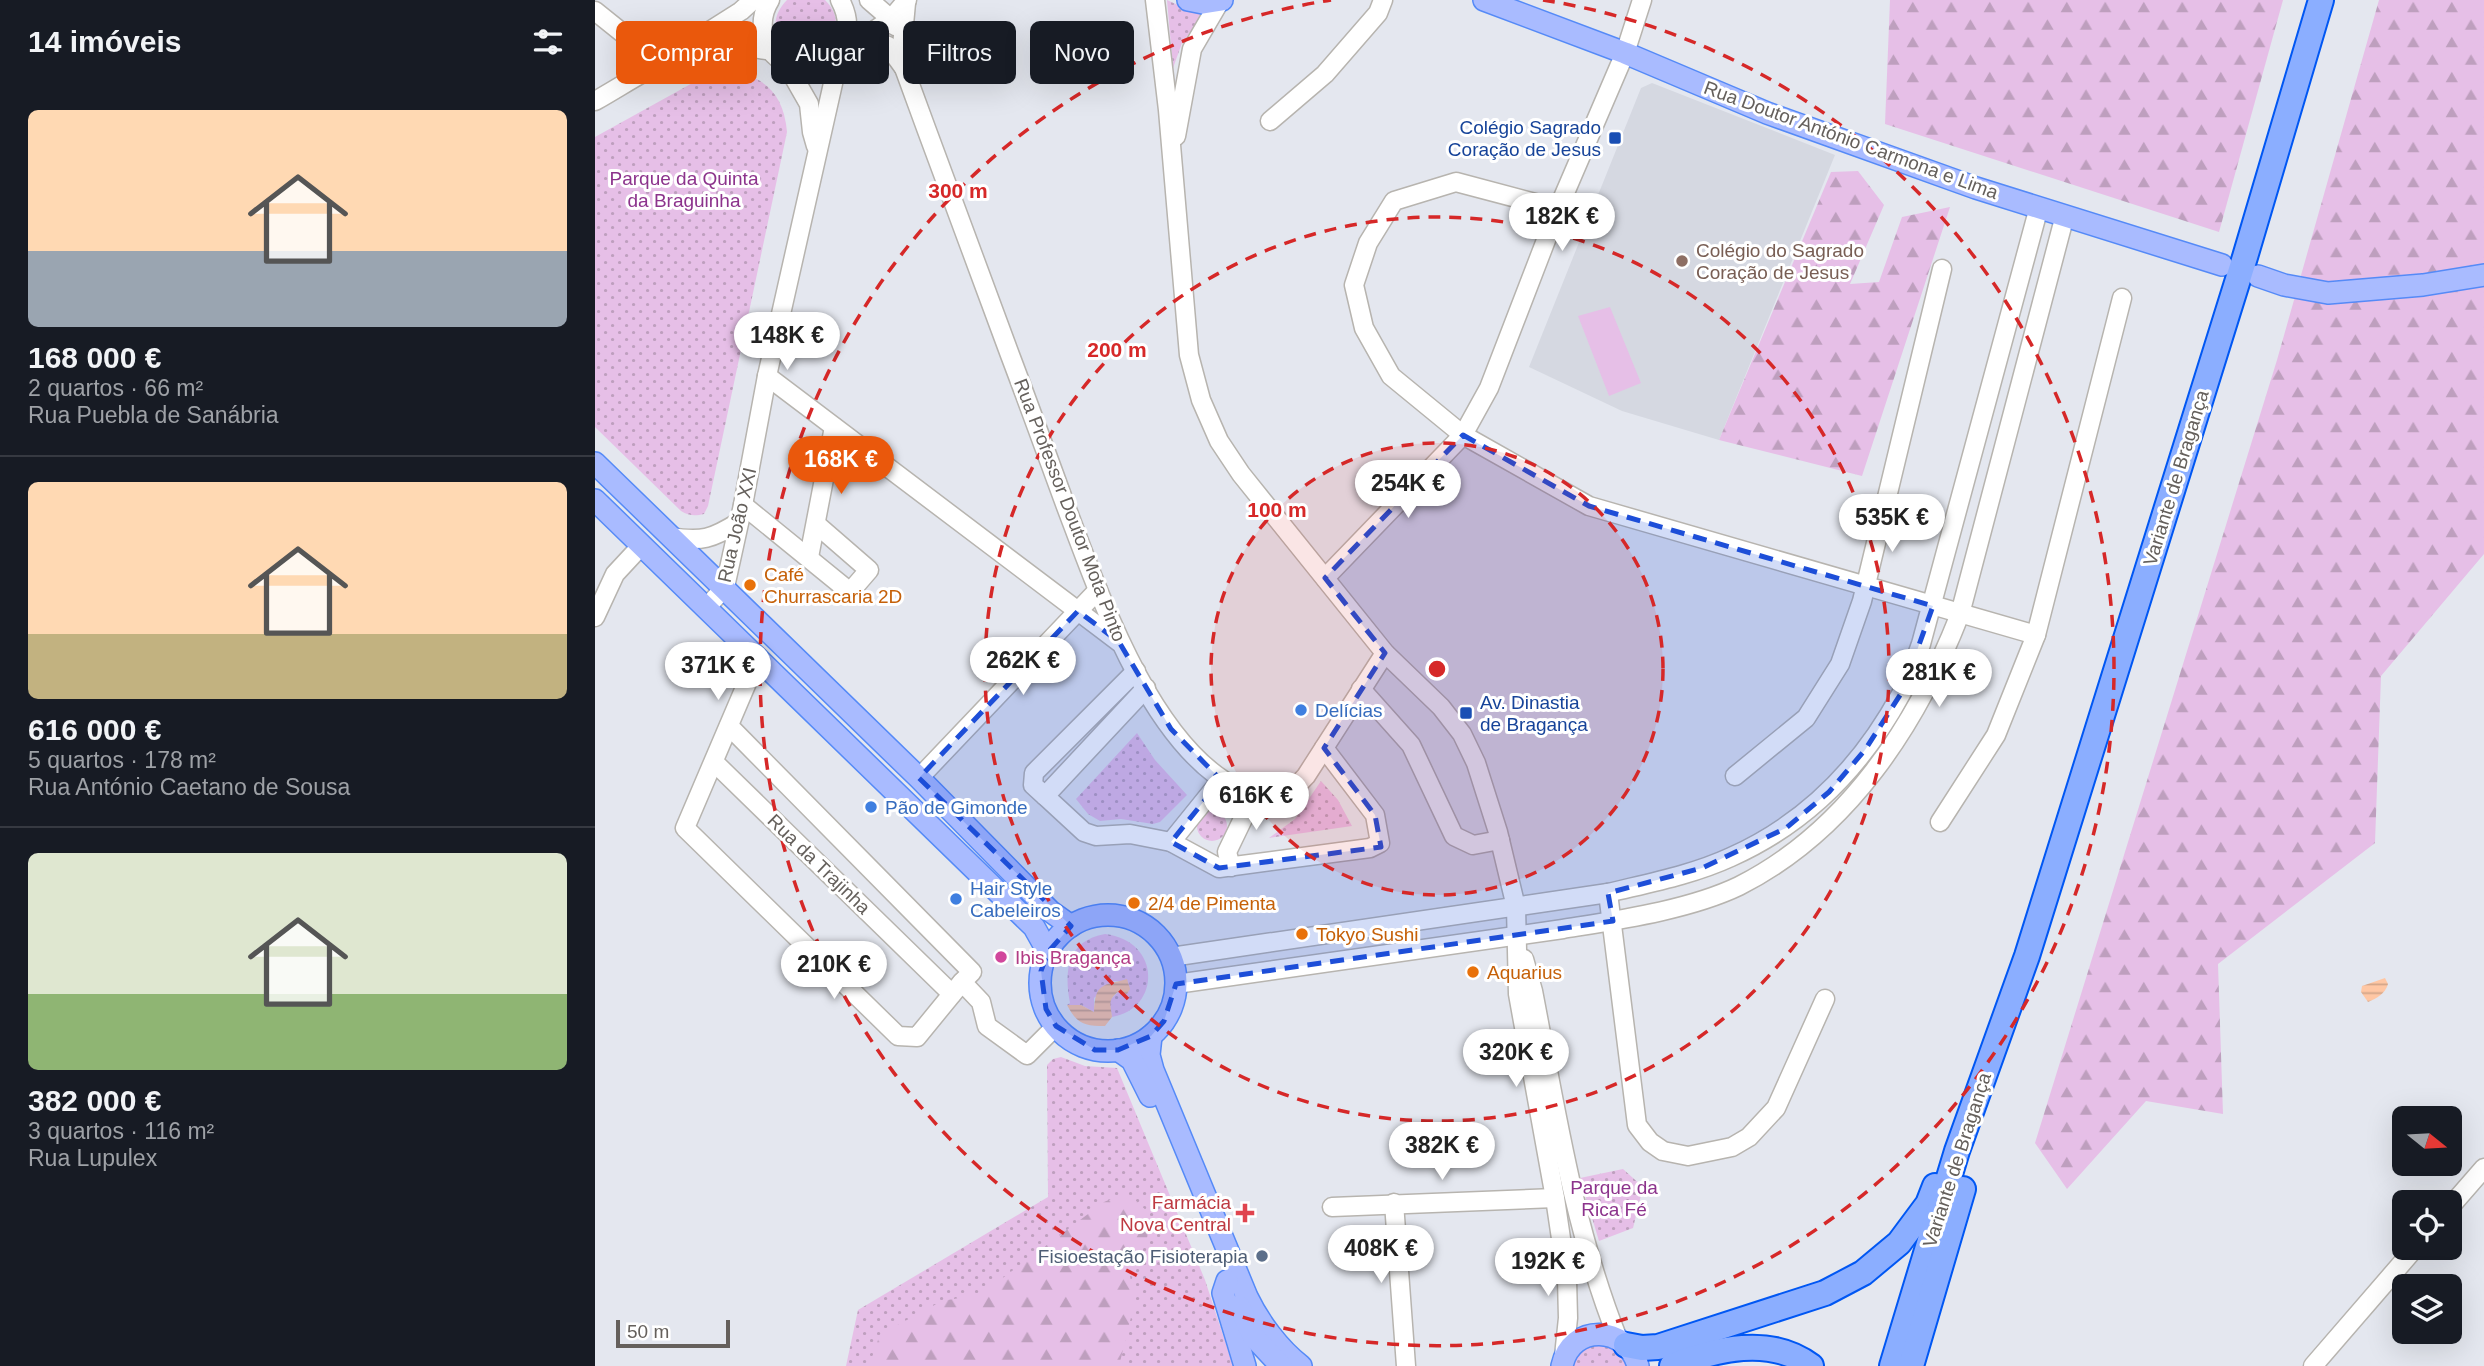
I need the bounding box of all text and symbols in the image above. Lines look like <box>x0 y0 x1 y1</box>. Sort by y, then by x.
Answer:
chip: Comprar <box>616 21 757 84</box>
chip: Alugar <box>771 21 889 84</box>
chip: Filtros <box>903 21 1016 84</box>
chip: Novo <box>1030 21 1134 84</box>
icon: filters <box>529 23 567 61</box>
text: 14 imóveis <box>28 25 181 58</box>
street label: Rua Doutor António Carmona e Lima <box>1701 77 2001 203</box>
place label: Colégio Sagrado Coração de Jesus <box>1448 117 1601 160</box>
marker: Colégio Sagrado Coração de Jesus <box>1607 130 1623 146</box>
icon: home <box>235 156 361 282</box>
park label: Parque da Quinta da Braguinha <box>610 168 759 211</box>
text: 300 m <box>928 179 988 202</box>
pin: 182K € <box>1505 194 1619 253</box>
text: 182K € <box>1525 203 1599 229</box>
place label: Colégio do Sagrado Coração de Jesus <box>1696 240 1864 283</box>
marker: Colégio do Sagrado Coração de Jesus <box>1674 253 1690 269</box>
pin: 148K € <box>730 312 844 372</box>
text: 148K € <box>750 322 824 348</box>
text: 200 m <box>1087 338 1147 361</box>
text: 168 000 € <box>28 341 161 374</box>
text: 2 quartos · 66 m² <box>28 375 203 401</box>
street label: Rua Professor Doutor Mota Pinto <box>1010 376 1130 644</box>
street label: Variante de Bragança <box>2139 387 2213 568</box>
text: Rua Puebla de Sanábria <box>28 402 279 428</box>
pin: 168K € <box>784 436 898 496</box>
text: 168K € <box>804 446 878 472</box>
pin: 254K € <box>1351 461 1465 520</box>
street label: Rua João XXI <box>714 466 760 584</box>
text: 254K € <box>1371 470 1445 496</box>
pin: 535K € <box>1835 494 1949 554</box>
text: 100 m <box>1247 498 1307 521</box>
text: 535K € <box>1855 504 1929 530</box>
icon: home <box>235 528 361 654</box>
place label: Café Churrascaria 2D <box>764 564 902 607</box>
marker: Café Churrascaria 2D <box>742 577 758 593</box>
pin: 262K € <box>966 638 1080 697</box>
pin: 371K € <box>661 642 775 702</box>
text: 262K € <box>986 647 1060 673</box>
pin: 281K € <box>1882 650 1996 709</box>
text: 371K € <box>681 652 755 678</box>
centre of rings <box>1425 657 1449 681</box>
text: 281K € <box>1902 659 1976 685</box>
place label: Av. Dinastia de Bragança <box>1480 692 1588 735</box>
place label: Delícias <box>1315 700 1383 721</box>
marker: Delícias <box>1293 702 1309 718</box>
marker: Av. Dinastia de Bragança <box>1458 705 1474 721</box>
text: 616 000 € <box>28 713 161 746</box>
text: 5 quartos · 178 m² <box>28 747 216 773</box>
pin: 616K € <box>1199 772 1313 832</box>
text: Rua António Caetano de Sousa <box>28 774 350 800</box>
text: 616K € <box>1219 782 1293 808</box>
place label: Pão de Gimonde <box>885 797 1028 818</box>
marker: Pão de Gimonde <box>863 799 879 815</box>
street label: Rua da Trajinha <box>763 810 875 918</box>
place label: Hair Style Cabeleiros <box>970 878 1061 921</box>
marker: Hair Style Cabeleiros <box>948 891 964 907</box>
place label: 2/4 de Pimenta <box>1148 893 1276 914</box>
marker: 2/4 de Pimenta <box>1126 895 1142 911</box>
icon: home <box>235 899 361 1025</box>
place label: Tokyo Sushi <box>1316 924 1418 945</box>
marker: Tokyo Sushi <box>1294 926 1310 942</box>
pin: 210K € <box>777 942 891 1001</box>
place label: Ibis Bragança <box>1015 947 1132 968</box>
marker: Ibis Bragança <box>993 949 1009 965</box>
text: 210K € <box>797 951 871 977</box>
place label: Aquarius <box>1487 962 1562 983</box>
marker: Aquarius <box>1465 964 1481 980</box>
pin: 320K € <box>1459 1030 1573 1089</box>
text: 320K € <box>1479 1039 1553 1065</box>
street label: Variante de Bragança <box>1919 1070 1995 1250</box>
text: 382 000 € <box>28 1084 161 1117</box>
north arrow <box>2392 1106 2462 1176</box>
map controls <box>2392 1106 2462 1344</box>
text: 3 quartos · 116 m² <box>28 1118 214 1144</box>
pin: 382K € <box>1385 1122 1499 1182</box>
text: 382K € <box>1405 1132 1479 1158</box>
text: Rua Lupulex <box>28 1145 157 1171</box>
park label: Parque da Rica Fé <box>1570 1177 1658 1220</box>
button: locate <box>2392 1190 2462 1260</box>
place label: Farmácia Nova Central <box>1120 1192 1231 1235</box>
marker: Farmácia Nova Central <box>1237 1205 1253 1221</box>
pin: 408K € <box>1324 1226 1438 1285</box>
text: 408K € <box>1344 1235 1418 1261</box>
pin: 192K € <box>1491 1238 1605 1298</box>
place label: Fisioestação Fisioterapia <box>1038 1246 1248 1267</box>
marker: Fisioestação Fisioterapia <box>1254 1248 1270 1264</box>
text: 192K € <box>1511 1248 1585 1274</box>
button: layers <box>2392 1274 2462 1344</box>
scale bar <box>616 1317 730 1349</box>
text: 50 m <box>627 1321 669 1342</box>

